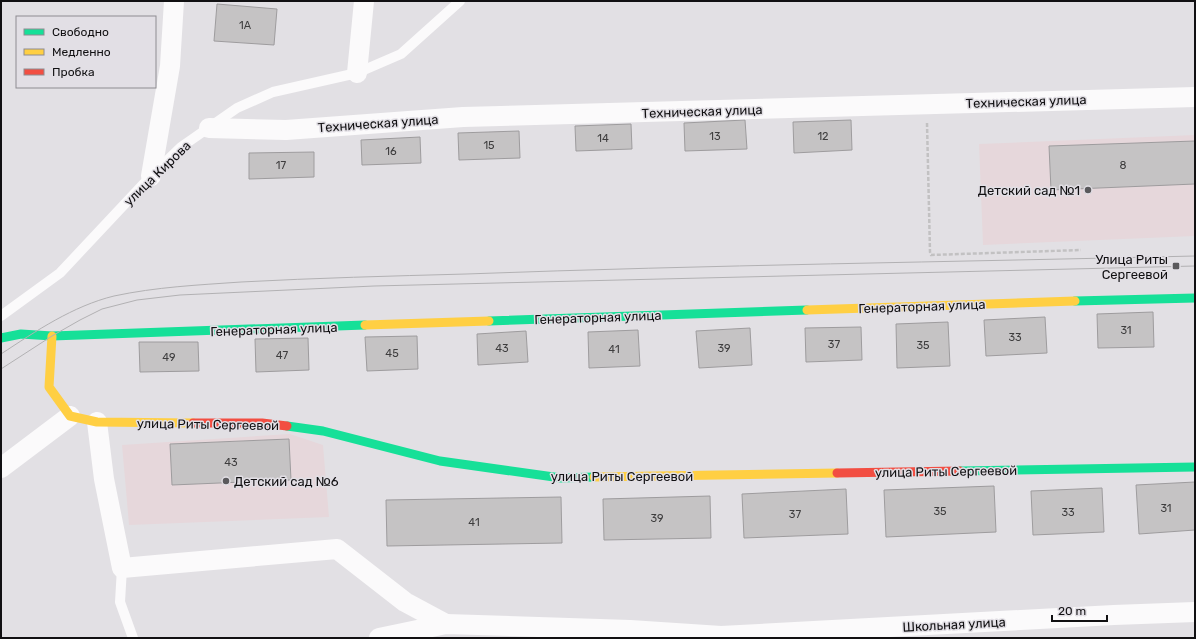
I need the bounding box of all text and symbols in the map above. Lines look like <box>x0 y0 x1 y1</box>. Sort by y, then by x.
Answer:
legend <box>16 16 156 88</box>
house number: 1А <box>239 19 252 32</box>
text: Свободно <box>52 25 109 39</box>
text: Медленно <box>52 45 111 59</box>
text: Пробка <box>52 65 95 79</box>
street label: Техническая улица <box>965 92 1087 111</box>
street label: Техническая улица <box>641 102 763 121</box>
street label: Техническая улица <box>317 112 439 135</box>
house number: 13 <box>709 130 721 143</box>
house number: 12 <box>817 130 829 143</box>
house number: 14 <box>597 132 609 145</box>
street label: улица Кирова <box>121 138 194 209</box>
house number: 15 <box>483 139 495 152</box>
house number: 16 <box>385 145 397 158</box>
house number: 17 <box>276 159 287 172</box>
house number: 8 <box>1120 159 1127 172</box>
place label: Детский сад №1 <box>978 183 1080 198</box>
marker: Детский сад №1 <box>1083 185 1093 195</box>
place label: Улица Риты Сергеевой <box>1095 252 1168 282</box>
marker: Улица Риты Сергеевой <box>1171 261 1181 271</box>
street label: Генераторная улица <box>858 297 986 316</box>
street label: Генераторная улица <box>534 308 662 327</box>
street label: Генераторная улица <box>210 320 338 339</box>
house number: 31 <box>1120 324 1132 337</box>
house number: 33 <box>1008 331 1022 344</box>
house number: 37 <box>828 338 840 351</box>
house number: 35 <box>916 339 930 352</box>
house number: 43 <box>495 342 509 355</box>
house number: 39 <box>717 342 731 355</box>
house number: 41 <box>608 343 620 356</box>
house number: 45 <box>385 347 399 360</box>
house number: 47 <box>276 349 288 362</box>
house number: 49 <box>162 351 176 364</box>
street label: улица Риты Сергеевой <box>137 416 279 433</box>
house number: 43 <box>224 456 238 469</box>
street label: улица Риты Сергеевой <box>875 463 1017 480</box>
street label: улица Риты Сергеевой <box>551 469 693 484</box>
place label: Детский сад №6 <box>234 474 339 489</box>
marker: Детский сад №6 <box>221 476 231 486</box>
house number: 31 <box>1160 502 1172 515</box>
house number: 35 <box>933 505 947 518</box>
house number: 33 <box>1061 506 1075 519</box>
house number: 37 <box>789 508 801 521</box>
house number: 39 <box>650 512 664 525</box>
house number: 41 <box>468 516 480 529</box>
scale bar <box>1052 597 1107 623</box>
text: 20 m <box>1058 604 1086 618</box>
street label: Школьная улица <box>902 614 1006 635</box>

